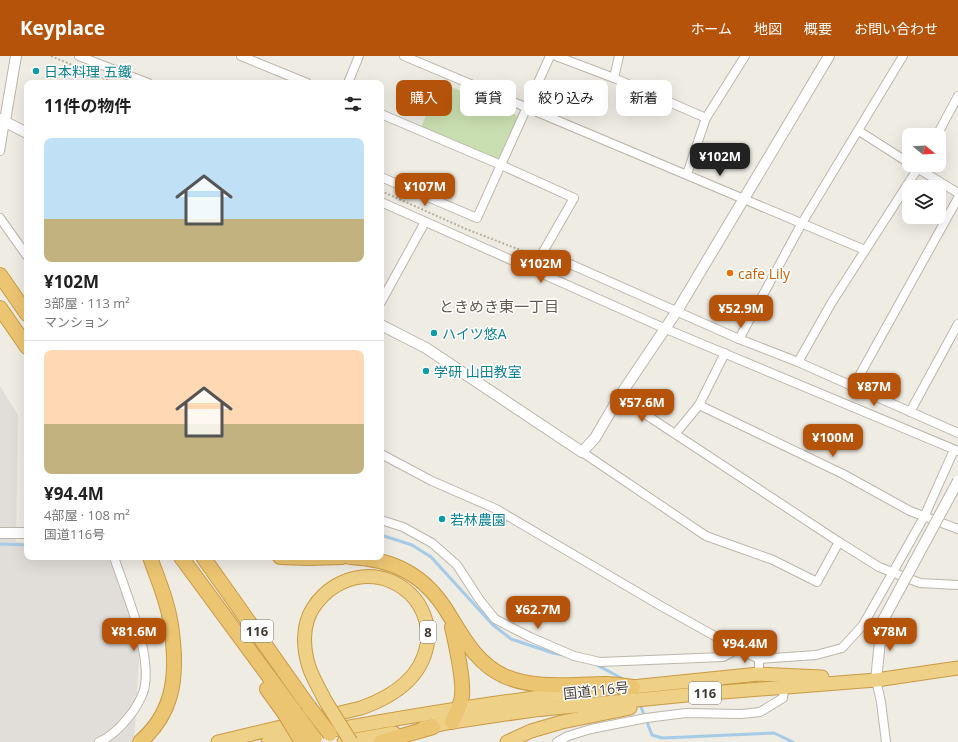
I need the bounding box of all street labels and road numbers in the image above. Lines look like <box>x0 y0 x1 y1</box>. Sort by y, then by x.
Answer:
road number: 116 <box>241 620 273 642</box>
road number: 8 <box>420 621 436 643</box>
street label: 国道116号 <box>562 677 630 703</box>
road number: 116 <box>689 682 721 704</box>

